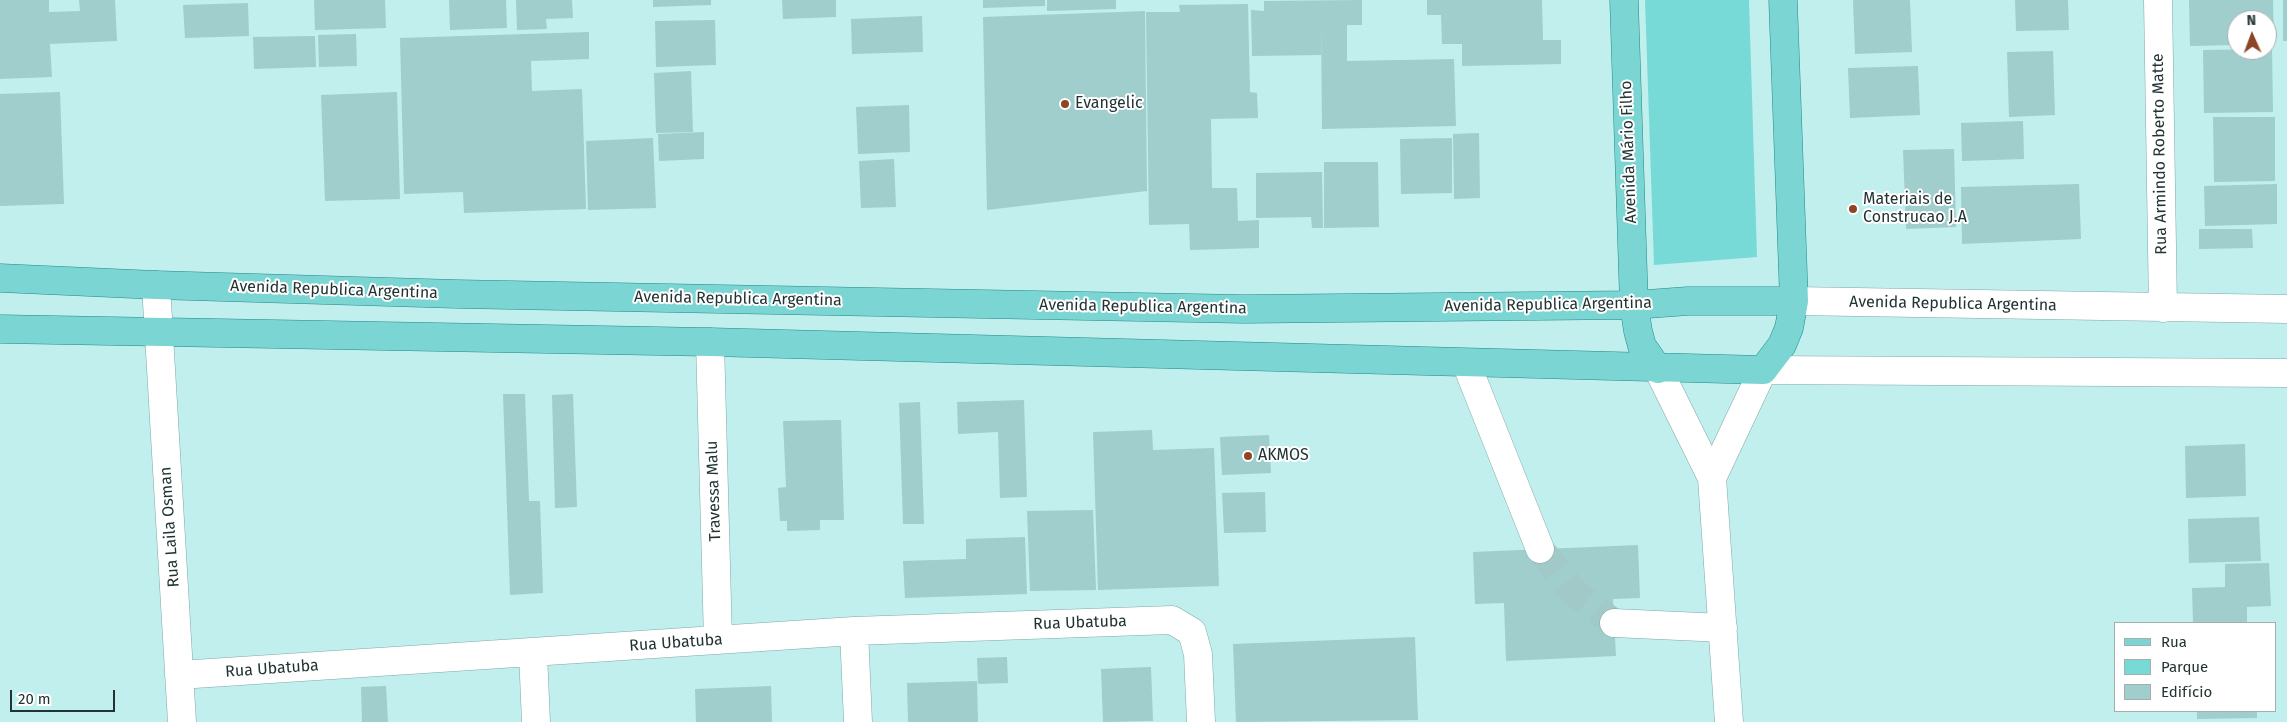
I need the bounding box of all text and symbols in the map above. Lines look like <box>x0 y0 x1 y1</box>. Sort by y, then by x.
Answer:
north arrow <box>2227 10 2277 60</box>
text: N <box>2247 12 2256 29</box>
street label: Rua Armindo Roberto Matte <box>2149 53 2171 255</box>
street label: Avenida Mário Filho <box>1617 80 1641 224</box>
place label: Evangelic <box>1075 94 1143 114</box>
marker: Evangelic <box>1059 98 1071 110</box>
place label: Materiais de Construcao J.A <box>1863 190 1967 228</box>
marker: Materiais de Construcao J.A <box>1847 203 1859 215</box>
street label: Avenida Republica Argentina <box>230 277 438 303</box>
street label: Avenida Republica Argentina <box>634 288 842 310</box>
street label: Avenida Republica Argentina <box>1849 293 2057 315</box>
street label: Avenida Republica Argentina <box>1444 294 1652 316</box>
street label: Avenida Republica Argentina <box>1039 296 1247 318</box>
street label: Travessa Malu <box>703 440 725 542</box>
place label: AKMOS <box>1258 446 1309 466</box>
marker: AKMOS <box>1242 450 1254 462</box>
street label: Rua Laila Osman <box>156 466 184 588</box>
street label: Rua Ubatuba <box>1033 612 1127 634</box>
legend <box>2114 622 2277 712</box>
street label: Rua Ubatuba <box>629 630 723 656</box>
text: Rua <box>2161 633 2187 651</box>
street label: Rua Ubatuba <box>225 656 319 682</box>
text: Parque <box>2161 658 2208 676</box>
scale bar <box>12 680 118 712</box>
text: Edifício <box>2161 683 2212 701</box>
text: 20 m <box>18 690 51 708</box>

